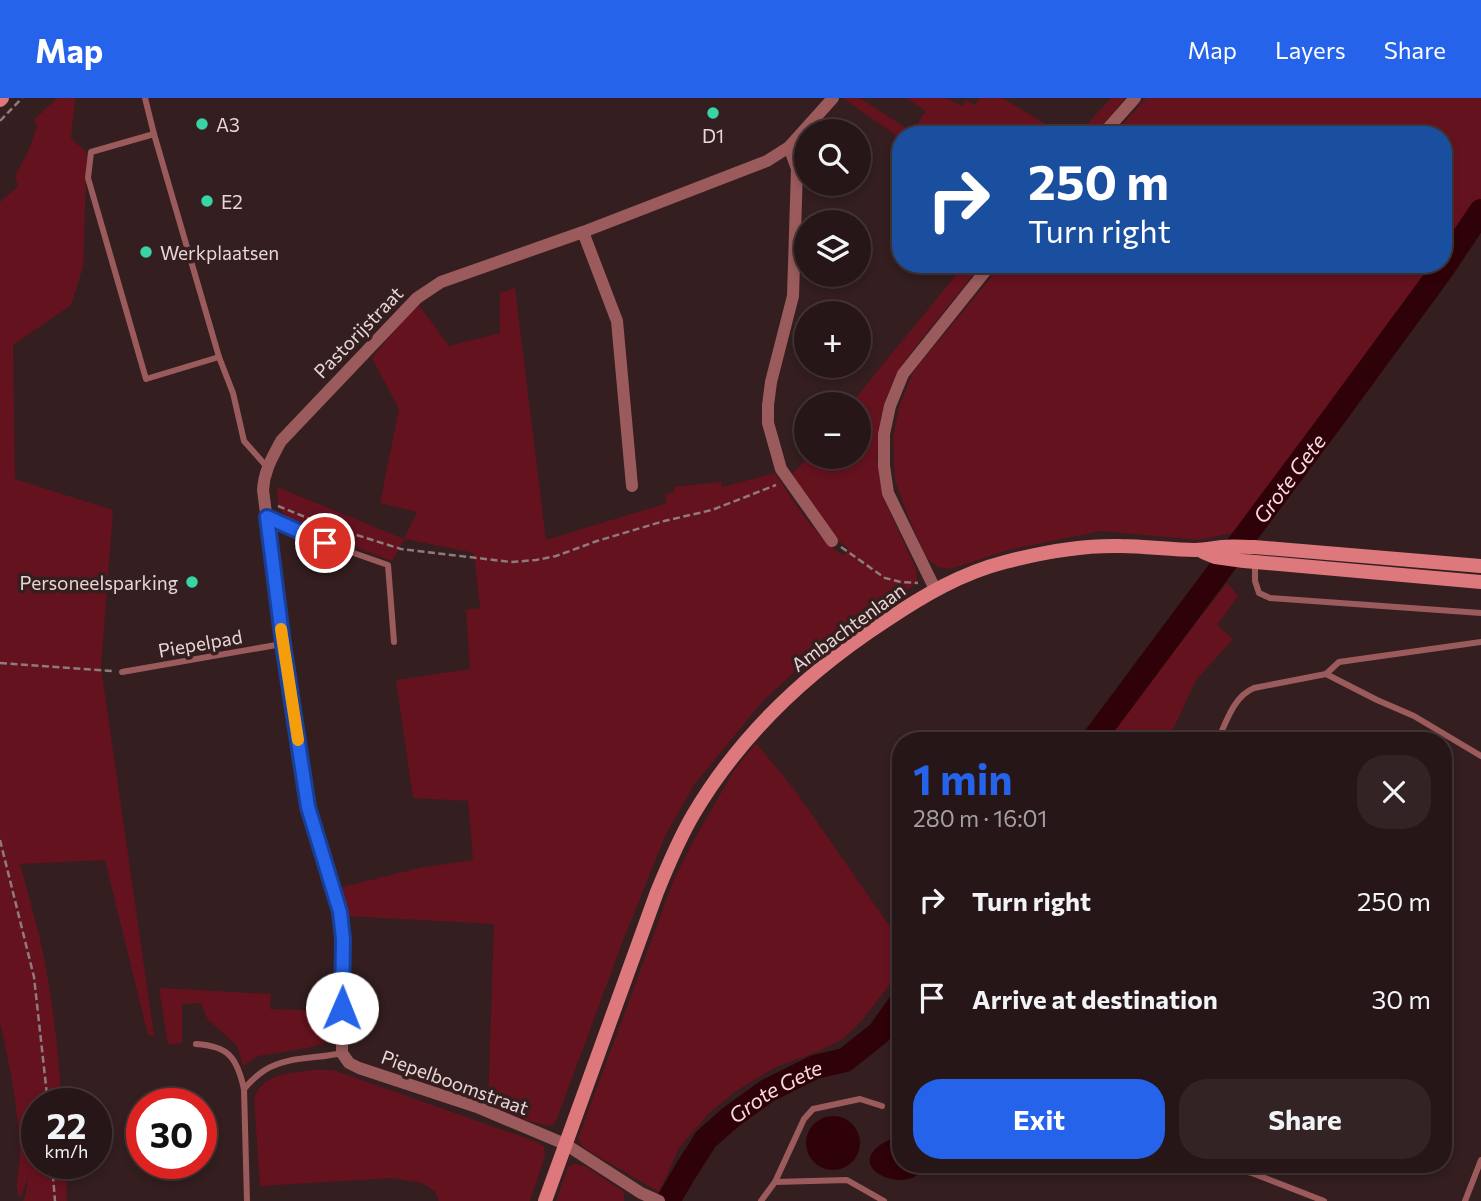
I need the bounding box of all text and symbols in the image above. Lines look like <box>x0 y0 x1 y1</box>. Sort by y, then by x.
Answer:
text: Map <box>35 29 103 70</box>
text: Map <box>1188 35 1237 64</box>
text: Layers <box>1275 35 1346 64</box>
text: Share <box>1384 35 1446 64</box>
marker: D1 <box>705 105 721 121</box>
place label: A3 <box>216 113 240 136</box>
marker: A3 <box>194 116 210 132</box>
map controls <box>794 119 871 469</box>
button: search <box>794 119 871 196</box>
place label: D1 <box>702 124 724 147</box>
text: 250 m <box>1028 150 1169 210</box>
icon: right <box>913 154 1004 245</box>
place label: E2 <box>221 190 243 213</box>
marker: E2 <box>199 193 215 209</box>
button: layers <box>794 210 871 287</box>
text: Turn right <box>1028 210 1171 250</box>
place label: Werkplaatsen <box>160 241 279 264</box>
marker: Werkplaatsen <box>138 244 154 260</box>
street label: Pastorijstraat <box>309 281 407 383</box>
button: + <box>794 301 871 378</box>
button: − <box>794 392 871 469</box>
water label: Grote Gete <box>1247 428 1330 527</box>
pin <box>295 513 355 573</box>
icon: arrive <box>306 524 344 562</box>
place label: Personeelsparking <box>20 571 178 594</box>
marker: Personeelsparking <box>184 574 200 590</box>
street label: Ambachtenlaan <box>787 578 909 676</box>
street label: Piepelpad <box>156 624 244 662</box>
text: 1 min <box>913 752 1013 804</box>
button: close <box>1357 755 1431 829</box>
text: 280 m · 16:01 <box>913 804 1047 832</box>
icon: right <box>913 881 951 919</box>
text: Turn right <box>972 885 1091 916</box>
text: 250 m <box>1357 885 1431 916</box>
position arrow <box>305 971 379 1045</box>
icon: arrive <box>913 979 951 1017</box>
text: Arrive at destination <box>972 983 1218 1014</box>
text: 30 m <box>1372 983 1431 1014</box>
street label: Piepelboomstraat <box>378 1045 532 1119</box>
water label: Grote Gete <box>723 1053 824 1127</box>
button: Exit <box>913 1079 1165 1159</box>
button: Share <box>1179 1079 1431 1159</box>
speed limit sign: 30 <box>126 1088 217 1179</box>
text: 22 <box>47 1103 86 1146</box>
text: km/h <box>45 1140 88 1162</box>

